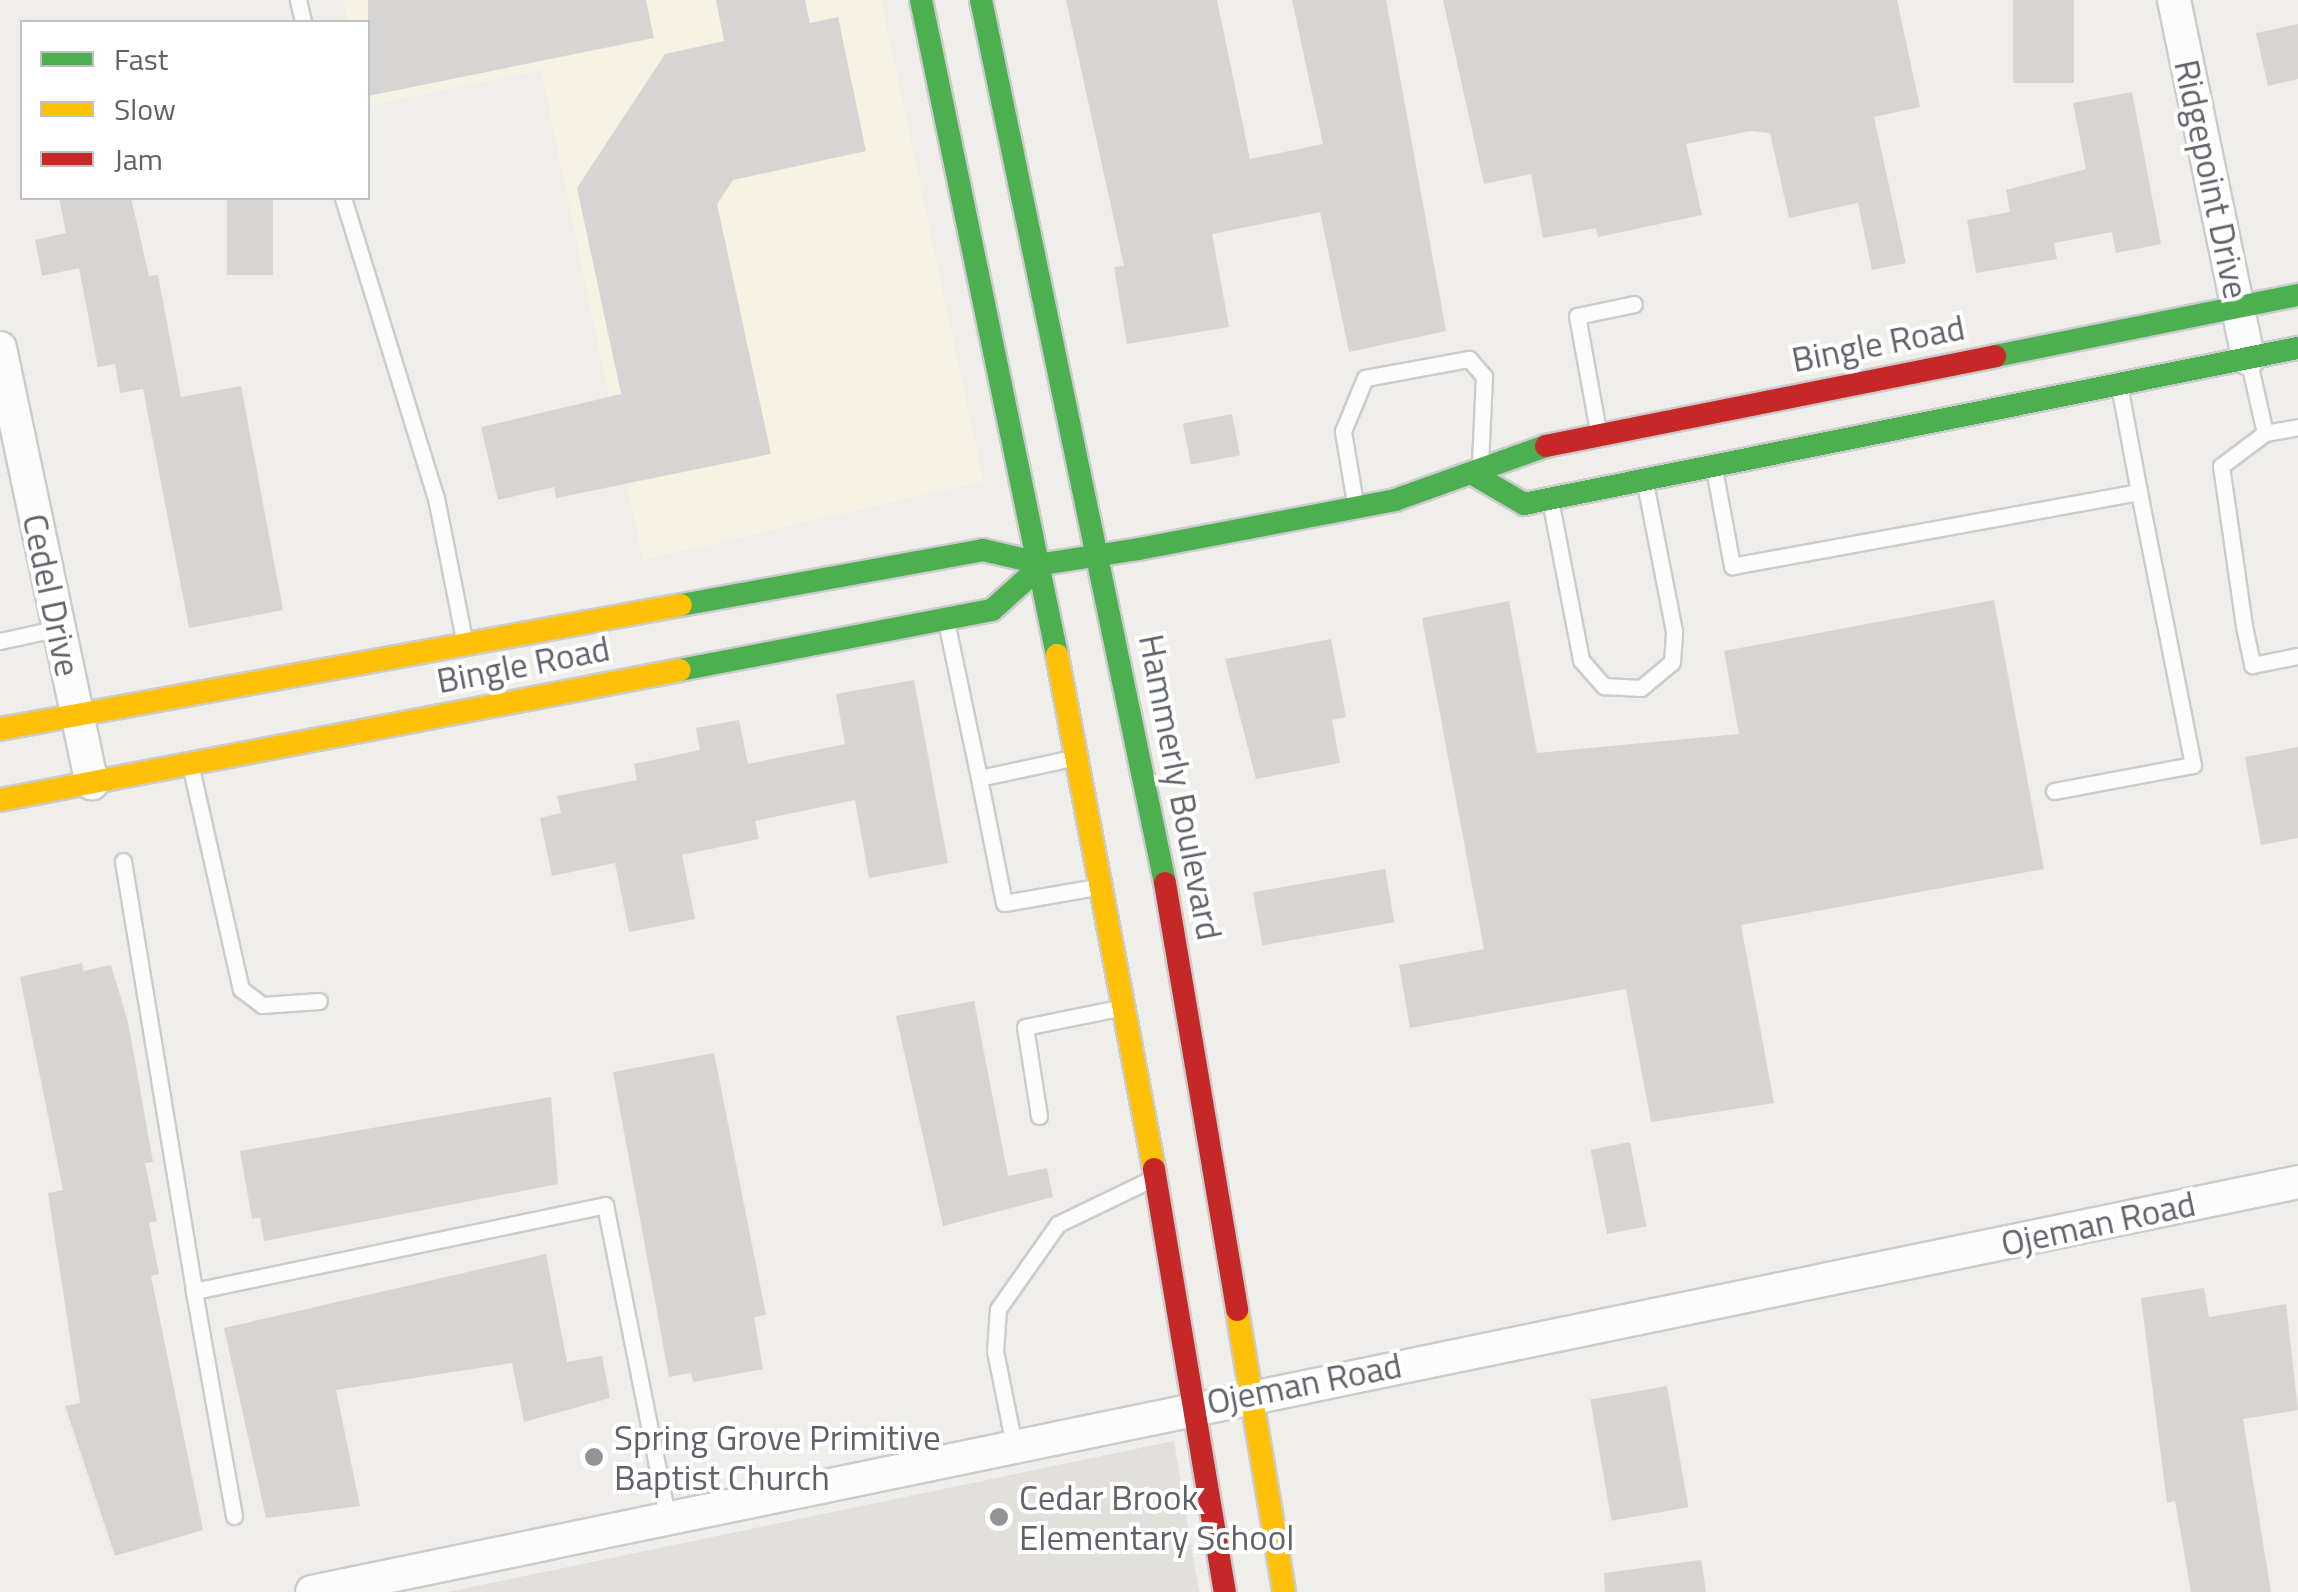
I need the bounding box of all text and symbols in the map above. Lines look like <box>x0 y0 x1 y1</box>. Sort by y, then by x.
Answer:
legend <box>20 20 370 200</box>
text: Fast <box>114 36 168 82</box>
street label: Ridgepoint Drive <box>2166 56 2258 302</box>
text: Slow <box>114 86 176 132</box>
text: Jam <box>114 136 163 182</box>
street label: Bingle Road <box>1788 306 1968 380</box>
street label: Cedel Drive <box>14 510 90 680</box>
street label: Bingle Road <box>433 627 613 701</box>
street label: Hammerly Boulevard <box>1131 631 1231 943</box>
street label: Ojeman Road <box>1997 1182 2199 1264</box>
street label: Ojeman Road <box>1203 1344 1405 1422</box>
place label: Spring Grove Primitive Baptist Church <box>614 1416 941 1498</box>
marker: Spring Grove Primitive Baptist Church <box>583 1446 605 1468</box>
place label: Cedar Brook Elementary School <box>1019 1476 1294 1558</box>
marker: Cedar Brook Elementary School <box>988 1506 1010 1528</box>

